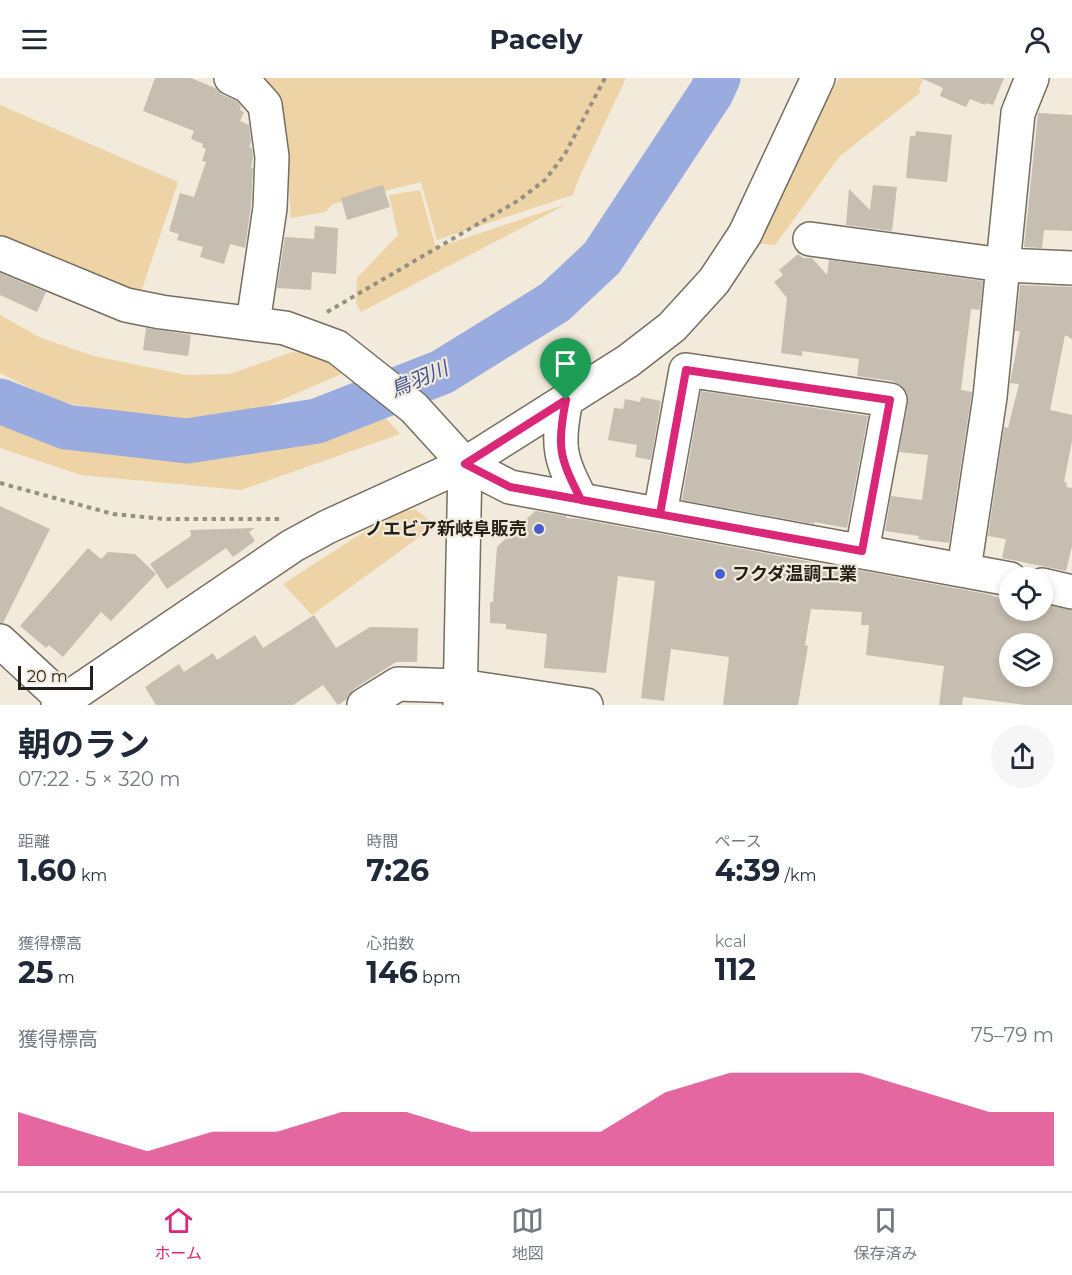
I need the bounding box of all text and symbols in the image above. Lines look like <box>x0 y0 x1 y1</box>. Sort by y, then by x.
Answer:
icon: menu <box>18 23 51 56</box>
text: Pacely <box>489 23 583 56</box>
icon: person <box>1021 23 1054 56</box>
pin <box>540 338 591 400</box>
icon: arrive <box>549 347 582 380</box>
water label: 鳥羽川 <box>387 355 453 402</box>
place label: ノエビア新岐阜販売 <box>365 518 527 540</box>
marker: ノエビア新岐阜販売 <box>532 522 546 536</box>
place label: フクダ温調工業 <box>732 563 857 585</box>
marker: フクダ温調工業 <box>713 567 727 581</box>
map controls <box>999 567 1053 687</box>
button: locate <box>999 567 1053 621</box>
button: layers <box>999 633 1053 687</box>
scale bar <box>18 663 93 690</box>
text: 20 m <box>27 667 68 686</box>
text: 朝のラン <box>18 724 150 764</box>
button: share <box>991 725 1054 788</box>
text: 07:22 · 5 × 320 m <box>18 767 180 791</box>
text: 距離 <box>18 832 50 851</box>
text: 時間 <box>366 832 398 851</box>
text: ペース <box>715 832 762 851</box>
text: 1.60 <box>18 852 77 889</box>
text: 7:26 <box>366 852 429 889</box>
text: 4:39 <box>715 852 780 889</box>
text: km <box>77 866 107 885</box>
text: /km <box>780 866 816 885</box>
text: kcal <box>715 932 747 951</box>
text: 獲得標高 <box>18 934 82 953</box>
text: 心拍数 <box>366 934 414 953</box>
text: 112 <box>715 951 756 988</box>
text: 25 <box>18 954 54 991</box>
text: 146 <box>366 954 418 991</box>
text: m <box>54 968 75 987</box>
text: bpm <box>418 968 461 987</box>
text: 75–79 m <box>971 1023 1054 1047</box>
text: 獲得標高 <box>18 1027 98 1051</box>
tab: ホーム <box>155 1204 202 1264</box>
tab: 地図 <box>511 1204 544 1264</box>
tab: 保存済み <box>853 1204 917 1264</box>

